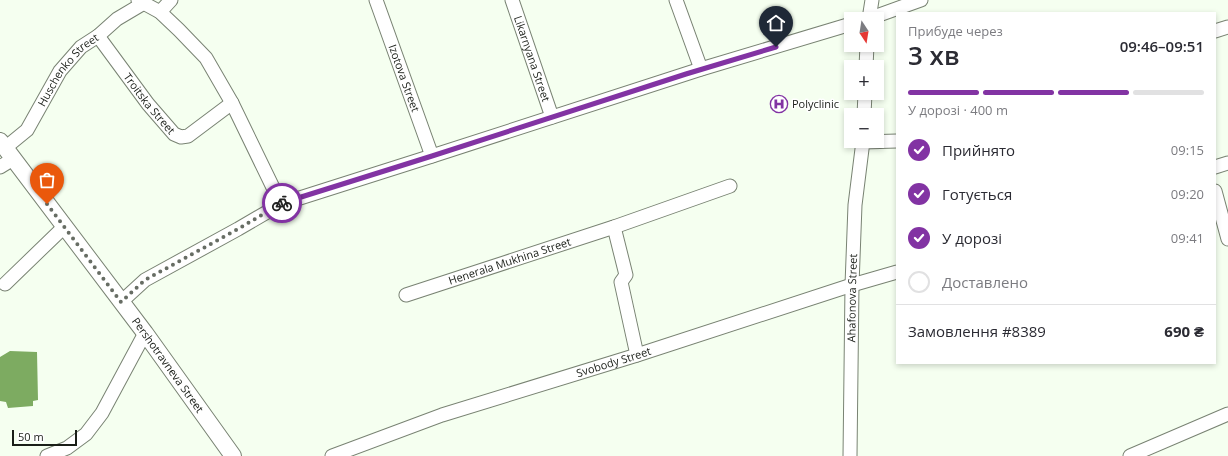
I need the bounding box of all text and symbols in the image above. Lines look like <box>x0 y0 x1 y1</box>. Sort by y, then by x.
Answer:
pin <box>759 6 793 47</box>
icon: home <box>765 12 787 34</box>
north arrow <box>844 12 884 52</box>
map controls <box>844 12 884 148</box>
street label: Likarnyana Street <box>511 14 554 104</box>
text: Прибуде через <box>908 22 1003 40</box>
street label: Huschenko Street <box>34 30 101 109</box>
text: 09:46–09:51 <box>1120 36 1204 56</box>
text: 3 хв <box>908 37 960 73</box>
street label: Izotova Street <box>386 42 424 114</box>
button: + <box>844 60 884 100</box>
street label: Troitska Street <box>121 70 179 137</box>
hospital icon: Polyclinic <box>769 94 789 114</box>
place label: Polyclinic <box>792 96 839 111</box>
text: У дорозі · 400 m <box>908 101 1008 119</box>
button: − <box>844 108 884 148</box>
icon: check <box>908 139 930 161</box>
text: Прийнято <box>942 140 1015 160</box>
text: 09:15 <box>1171 141 1204 159</box>
pin <box>30 163 64 204</box>
icon: bag <box>36 169 58 191</box>
courier <box>262 183 302 223</box>
icon: check <box>908 183 930 205</box>
text: Готується <box>942 184 1012 204</box>
text: 09:20 <box>1171 185 1204 203</box>
icon: bike <box>271 192 293 214</box>
icon: check <box>908 227 930 249</box>
text: У дорозі <box>942 228 1002 248</box>
text: 09:41 <box>1171 229 1204 247</box>
street label: Henerala Mukhina Street <box>446 234 573 288</box>
street label: Ahafonova Street <box>843 253 860 342</box>
text: Доставлено <box>942 272 1028 292</box>
street label: Pershotravneva Street <box>129 314 208 416</box>
text: Замовлення #8389 <box>908 321 1046 341</box>
text: 690 ₴ <box>1164 321 1204 341</box>
street label: Svobody Street <box>574 343 653 380</box>
scale bar <box>12 428 77 447</box>
text: 50 m <box>18 429 44 444</box>

